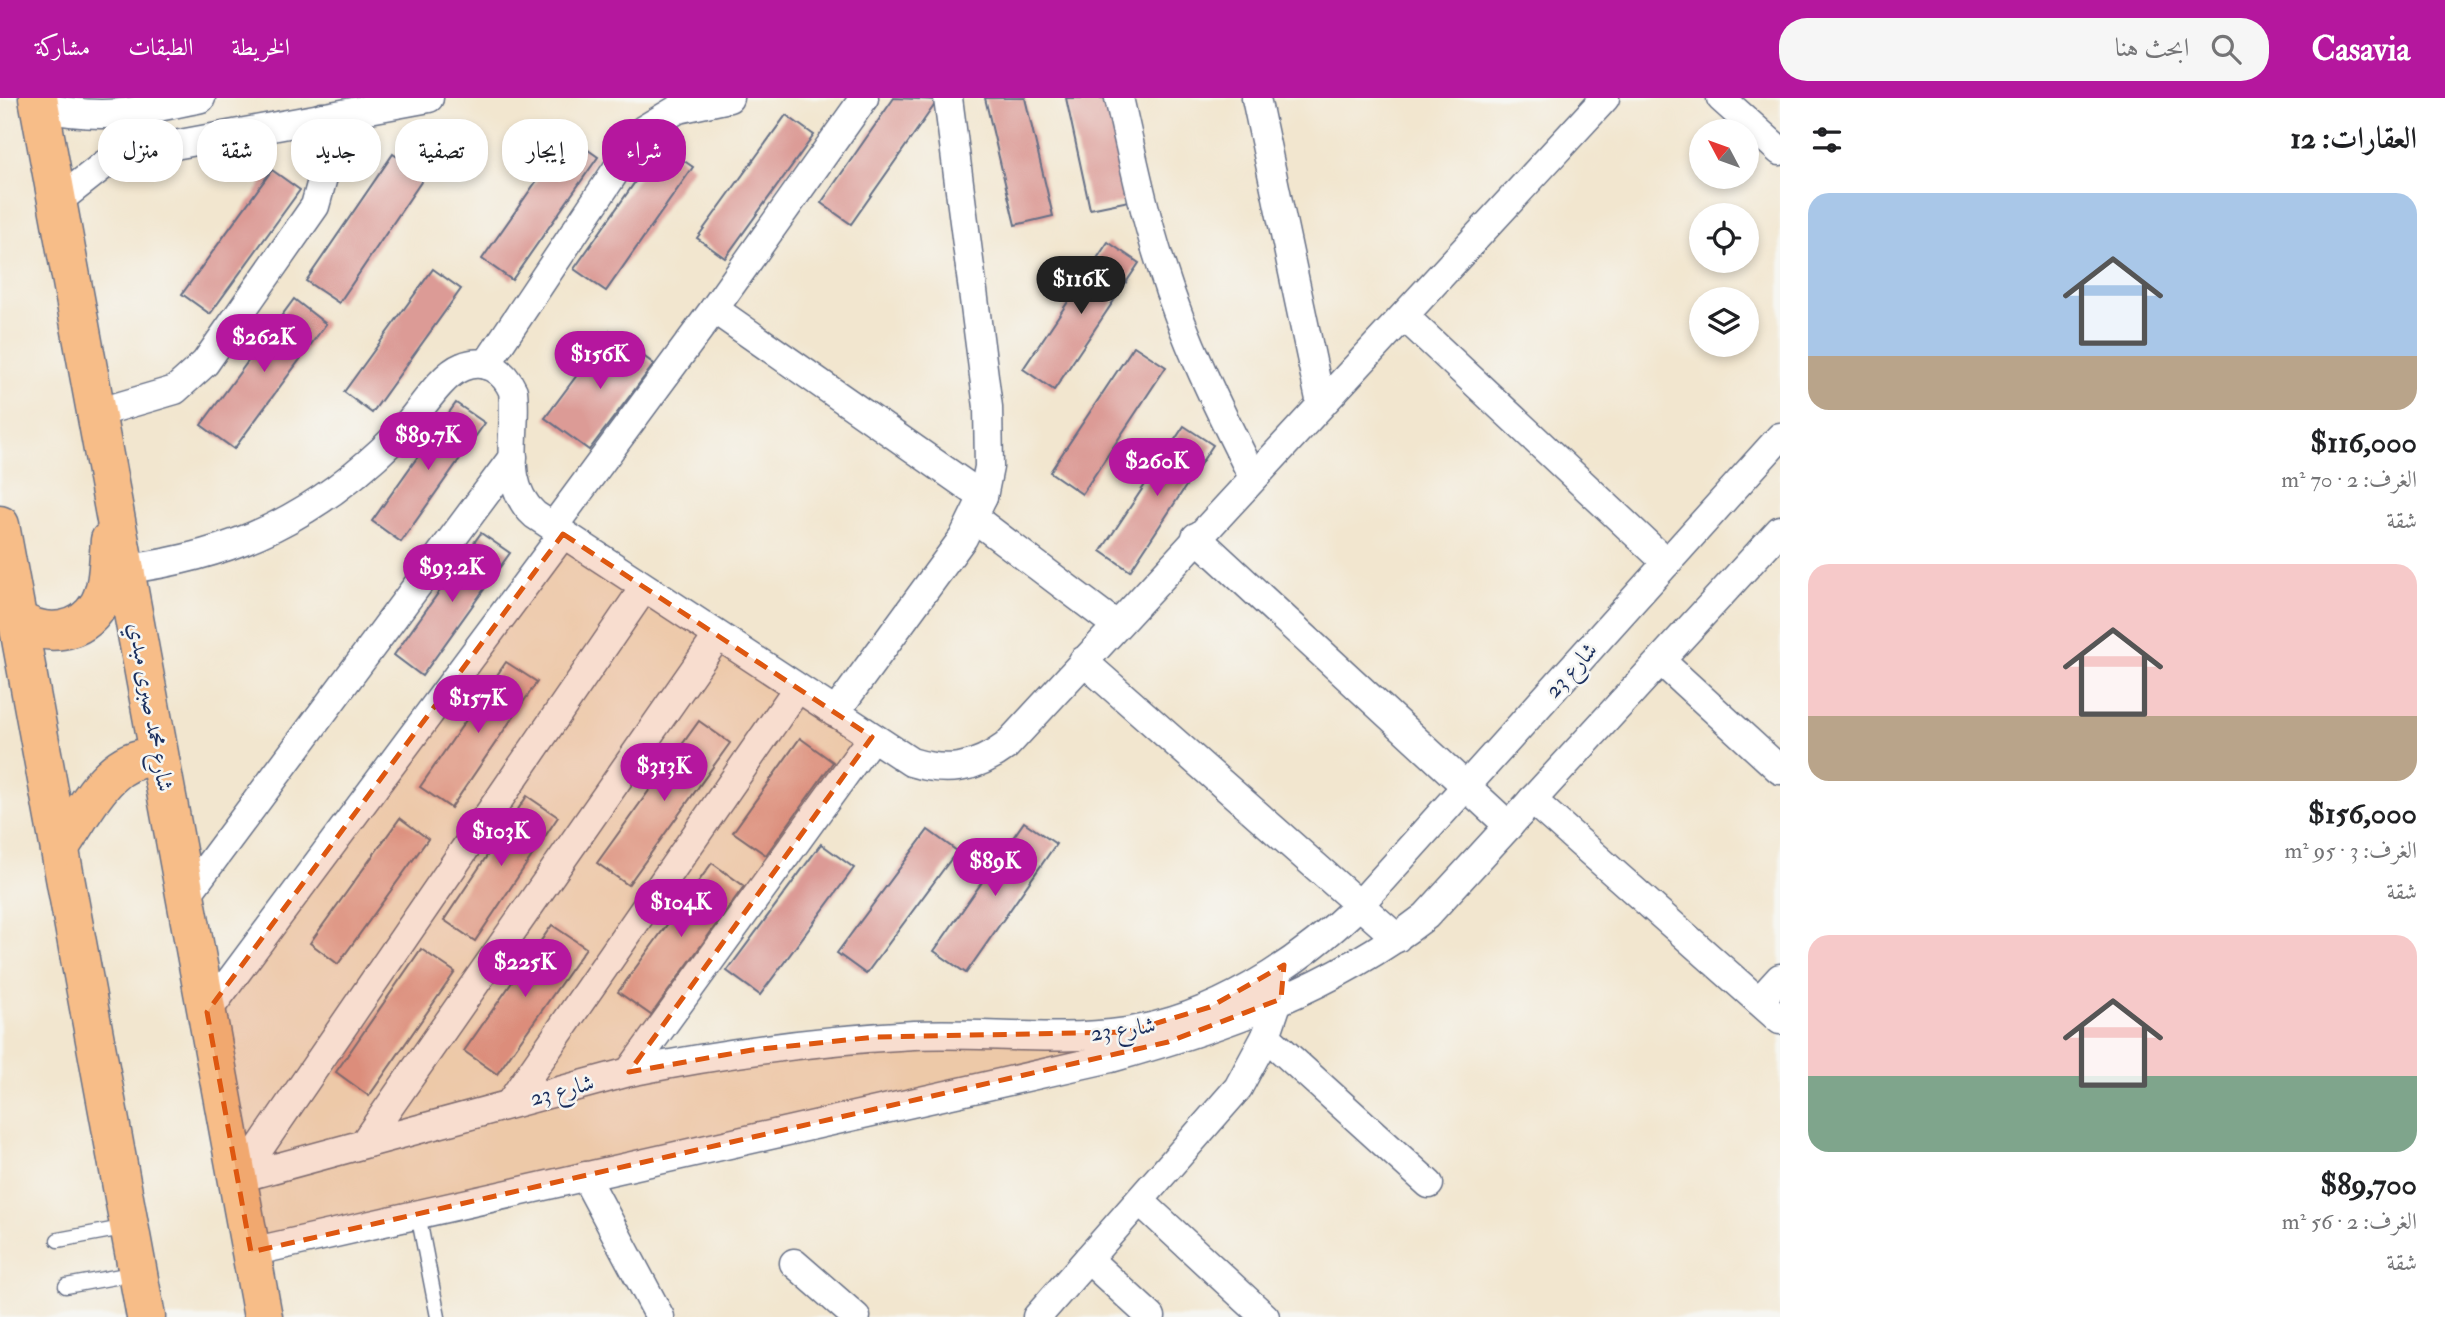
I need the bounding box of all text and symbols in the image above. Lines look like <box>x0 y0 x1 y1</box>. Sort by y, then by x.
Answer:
search box <box>1779 18 2269 81</box>
text: Casavia <box>2311 29 2410 70</box>
icon: search <box>2207 30 2245 68</box>
text: مشاركة <box>35 32 90 63</box>
text: الطبقات <box>128 32 194 63</box>
text: الخريطة <box>232 32 290 63</box>
text: ابحث هنا <box>2115 32 2189 64</box>
chip: منزل <box>98 119 183 182</box>
chip: شقة <box>197 119 277 182</box>
chip: جديد <box>291 119 381 182</box>
chip: تصفية <box>395 119 488 182</box>
chip: إيجار <box>502 119 588 182</box>
chip: شراء <box>602 119 686 182</box>
north arrow <box>1689 119 1759 189</box>
map controls <box>1689 119 1759 357</box>
text: العقارات: 12 <box>2290 120 2417 157</box>
icon: filters <box>1808 121 1846 159</box>
button: locate <box>1689 203 1759 273</box>
icon: home <box>2050 238 2176 364</box>
pin: $116K <box>1032 256 1130 316</box>
text: $116K <box>1052 264 1110 293</box>
button: layers <box>1689 287 1759 357</box>
pin: $262K <box>215 314 313 374</box>
text: $262K <box>232 322 296 351</box>
pin: $156K <box>551 331 649 391</box>
text: $156K <box>571 339 629 368</box>
pin: $89.7K <box>371 412 485 472</box>
text: $89.7K <box>395 420 461 449</box>
text: $116,000 <box>2310 424 2417 461</box>
pin: $260K <box>1108 438 1206 498</box>
text: $260K <box>1125 446 1189 475</box>
text: الغرف: 2 · 70 m² <box>2281 465 2417 494</box>
text: شقة <box>2387 506 2417 535</box>
pin: $93.2K <box>395 545 509 604</box>
text: $93.2K <box>419 552 485 581</box>
icon: home <box>2050 609 2176 735</box>
street label: شارع محمد صبرى مبدي <box>117 620 180 795</box>
street label: شارع 23 <box>1538 636 1607 707</box>
pin: $157K <box>429 676 527 735</box>
text: $157K <box>449 683 507 712</box>
pin: $313K <box>615 744 713 803</box>
text: $313K <box>637 751 691 780</box>
text: $156,000 <box>2308 795 2417 832</box>
pin: $103K <box>452 808 550 868</box>
text: $103K <box>472 816 530 845</box>
text: الغرف: 3 · 95 m² <box>2284 836 2417 865</box>
pin: $89K <box>954 838 1036 898</box>
text: $89K <box>969 846 1021 875</box>
text: شقة <box>2387 877 2417 906</box>
pin: $104K <box>632 880 730 939</box>
text: $104K <box>650 887 712 916</box>
pin: $225K <box>476 940 574 999</box>
text: $225K <box>494 947 556 976</box>
icon: home <box>2050 980 2176 1106</box>
street label: شارع 23 <box>1089 1010 1158 1053</box>
street label: شارع 23 <box>527 1068 599 1117</box>
text: $89,700 <box>2320 1166 2417 1203</box>
text: الغرف: 2 · 56 m² <box>2282 1207 2417 1236</box>
text: شقة <box>2387 1248 2417 1277</box>

